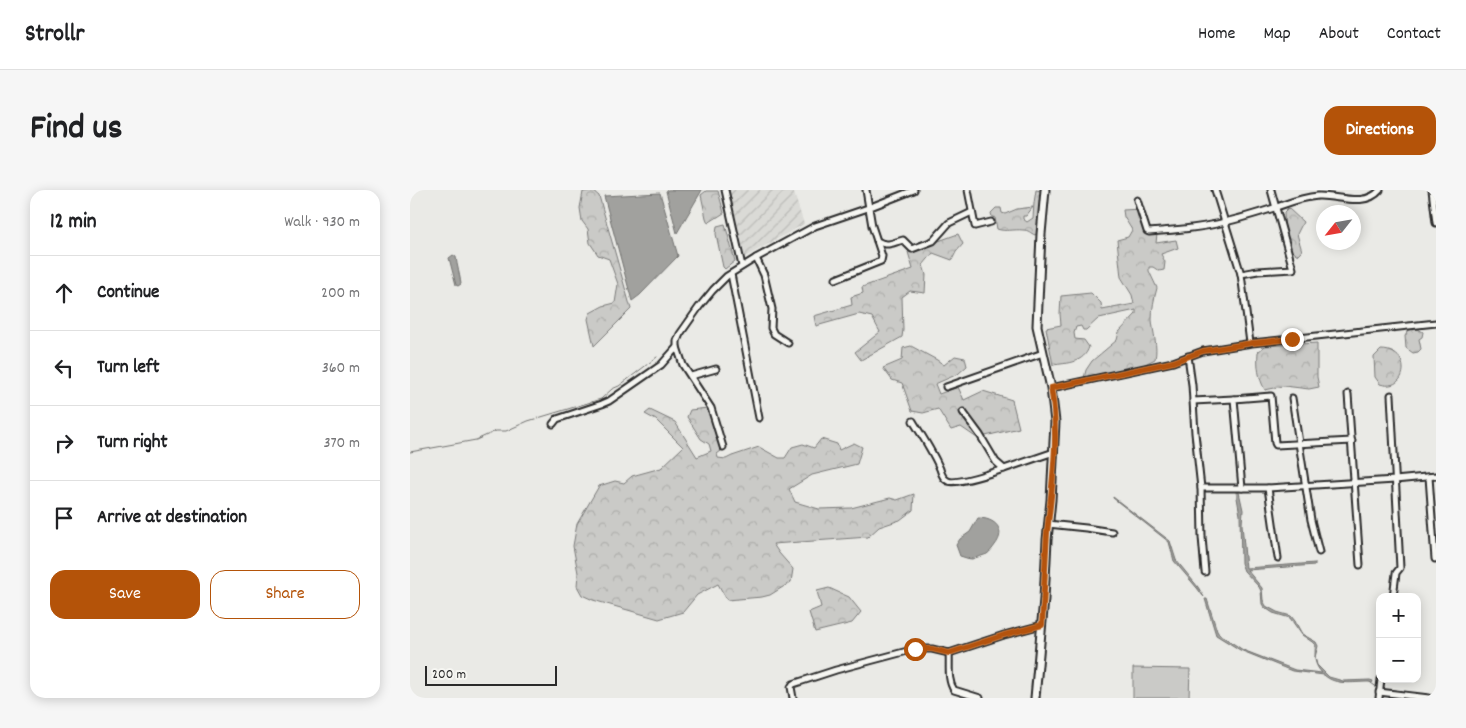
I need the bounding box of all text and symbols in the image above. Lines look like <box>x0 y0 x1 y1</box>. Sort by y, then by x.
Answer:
text: Strollr <box>25 18 84 52</box>
text: Home <box>1198 22 1235 47</box>
text: Map <box>1263 22 1291 47</box>
text: About <box>1319 22 1359 47</box>
text: Contact <box>1387 22 1441 47</box>
text: Find us <box>30 105 122 155</box>
button: Directions <box>1324 106 1436 155</box>
north arrow <box>1316 205 1361 250</box>
text: 12 min <box>50 208 97 238</box>
text: Walk · 930 m <box>284 211 360 234</box>
icon: ahead <box>50 279 78 307</box>
text: Continue <box>97 280 159 307</box>
text: 200 m <box>321 282 360 305</box>
route end <box>1281 328 1304 351</box>
icon: left <box>50 354 78 382</box>
text: Turn left <box>97 355 160 382</box>
text: 360 m <box>322 357 360 380</box>
icon: right <box>50 429 78 457</box>
text: Turn right <box>97 430 168 457</box>
text: 370 m <box>323 432 360 455</box>
icon: arrive <box>50 504 78 532</box>
text: Arrive at destination <box>97 505 247 532</box>
button: Save <box>50 570 200 619</box>
button: Share <box>210 570 360 619</box>
map controls <box>1376 593 1421 683</box>
button: + <box>1376 593 1421 638</box>
route start <box>904 638 927 661</box>
button: − <box>1376 638 1421 683</box>
scale bar <box>425 663 558 686</box>
text: 200 m <box>432 665 466 685</box>

